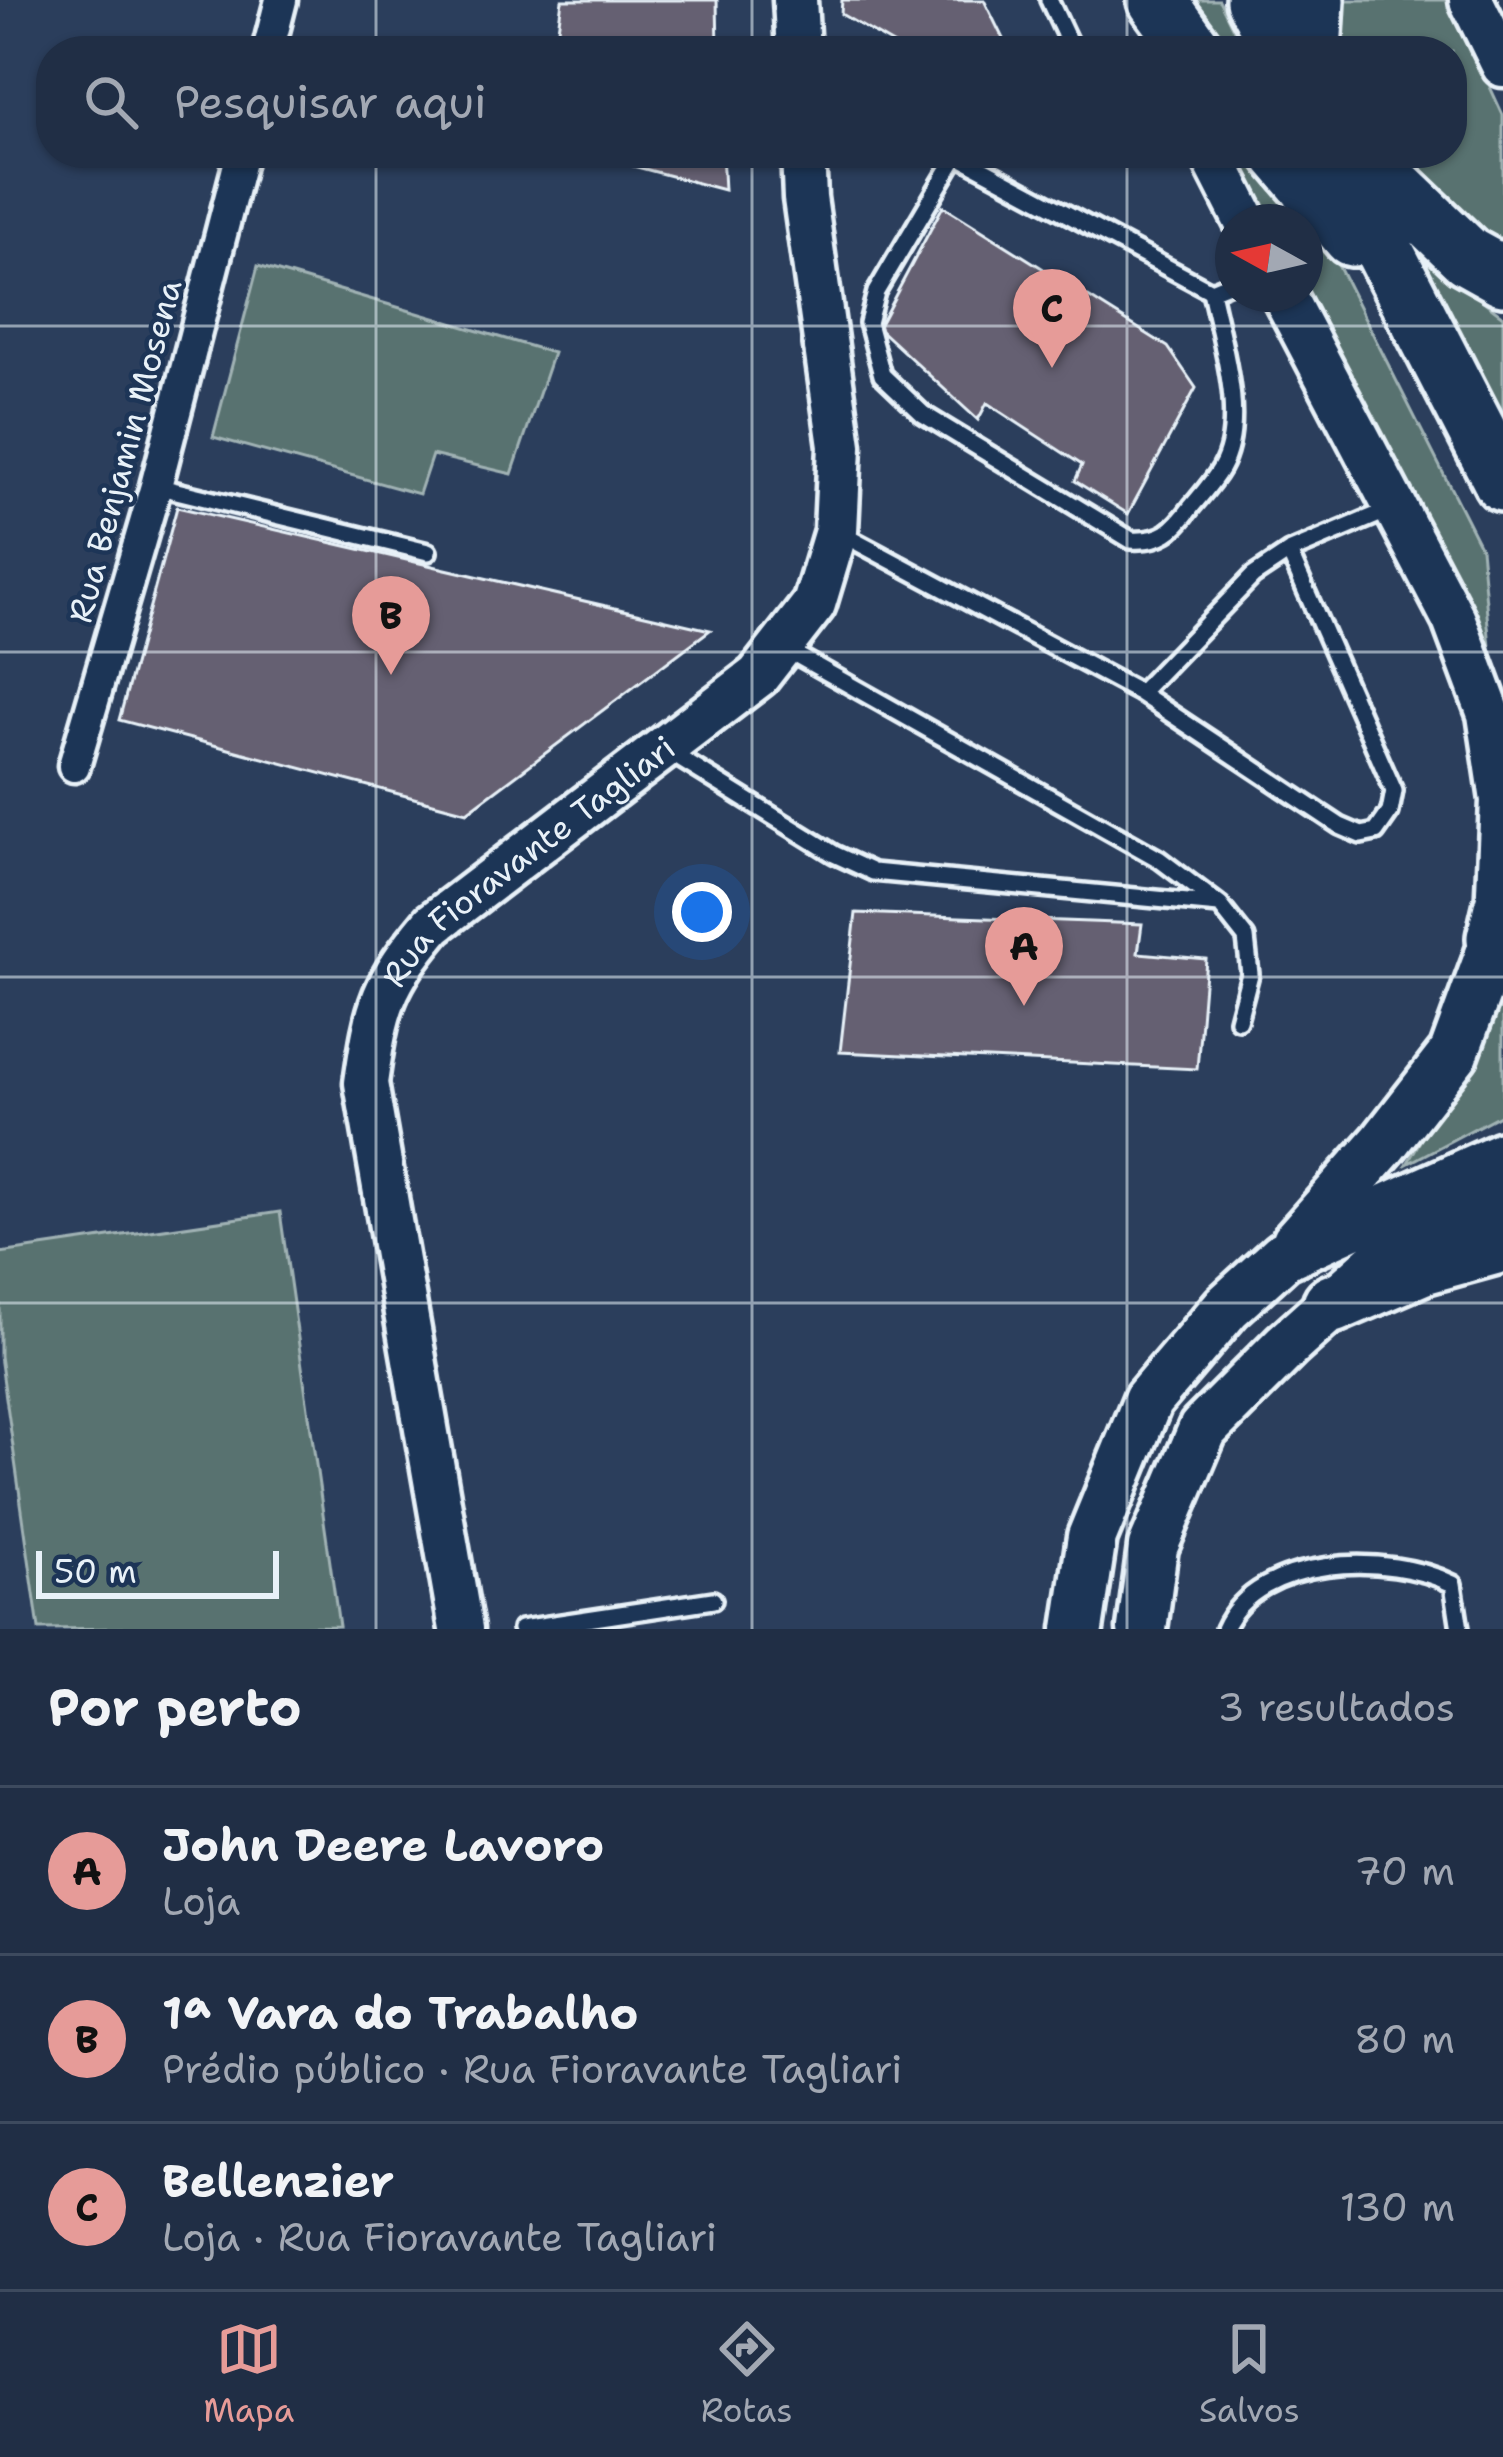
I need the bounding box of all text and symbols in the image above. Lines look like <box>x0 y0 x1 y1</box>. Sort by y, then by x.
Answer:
search box <box>36 36 1467 168</box>
icon: search <box>78 69 144 135</box>
text: Pesquisar aqui <box>174 72 487 132</box>
north arrow <box>1215 204 1323 312</box>
pin: C <box>1013 269 1091 368</box>
street label: Rua Benjamin Mosena <box>58 274 192 628</box>
pin: B <box>352 576 430 675</box>
street label: Rua Fioravante Tagliari <box>371 725 684 995</box>
your location <box>672 882 732 942</box>
pin: A <box>985 907 1063 1006</box>
scale bar <box>36 1545 279 1598</box>
text: 50 m <box>54 1549 137 1594</box>
text: Por perto <box>48 1673 302 1741</box>
text: 3 resultados <box>1217 1681 1455 1733</box>
text: John Deere Lavoro <box>162 1815 604 1875</box>
text: A <box>72 1845 102 1897</box>
text: 70 m <box>1354 1845 1455 1897</box>
text: Loja <box>162 1875 240 1927</box>
text: 1ª Vara do Trabalho <box>162 1983 638 2043</box>
text: B <box>75 2013 99 2065</box>
text: 80 m <box>1354 2013 1455 2065</box>
text: Prédio público · Rua Fioravante Tagliari <box>162 2043 902 2095</box>
text: Bellenzier <box>162 2151 394 2211</box>
text: C <box>75 2181 99 2233</box>
text: 130 m <box>1340 2181 1455 2233</box>
text: Loja · Rua Fioravante Tagliari <box>162 2211 717 2263</box>
tab: Mapa <box>203 2316 294 2433</box>
tab: Rotas <box>701 2316 793 2433</box>
tab: Salvos <box>1199 2316 1300 2433</box>

